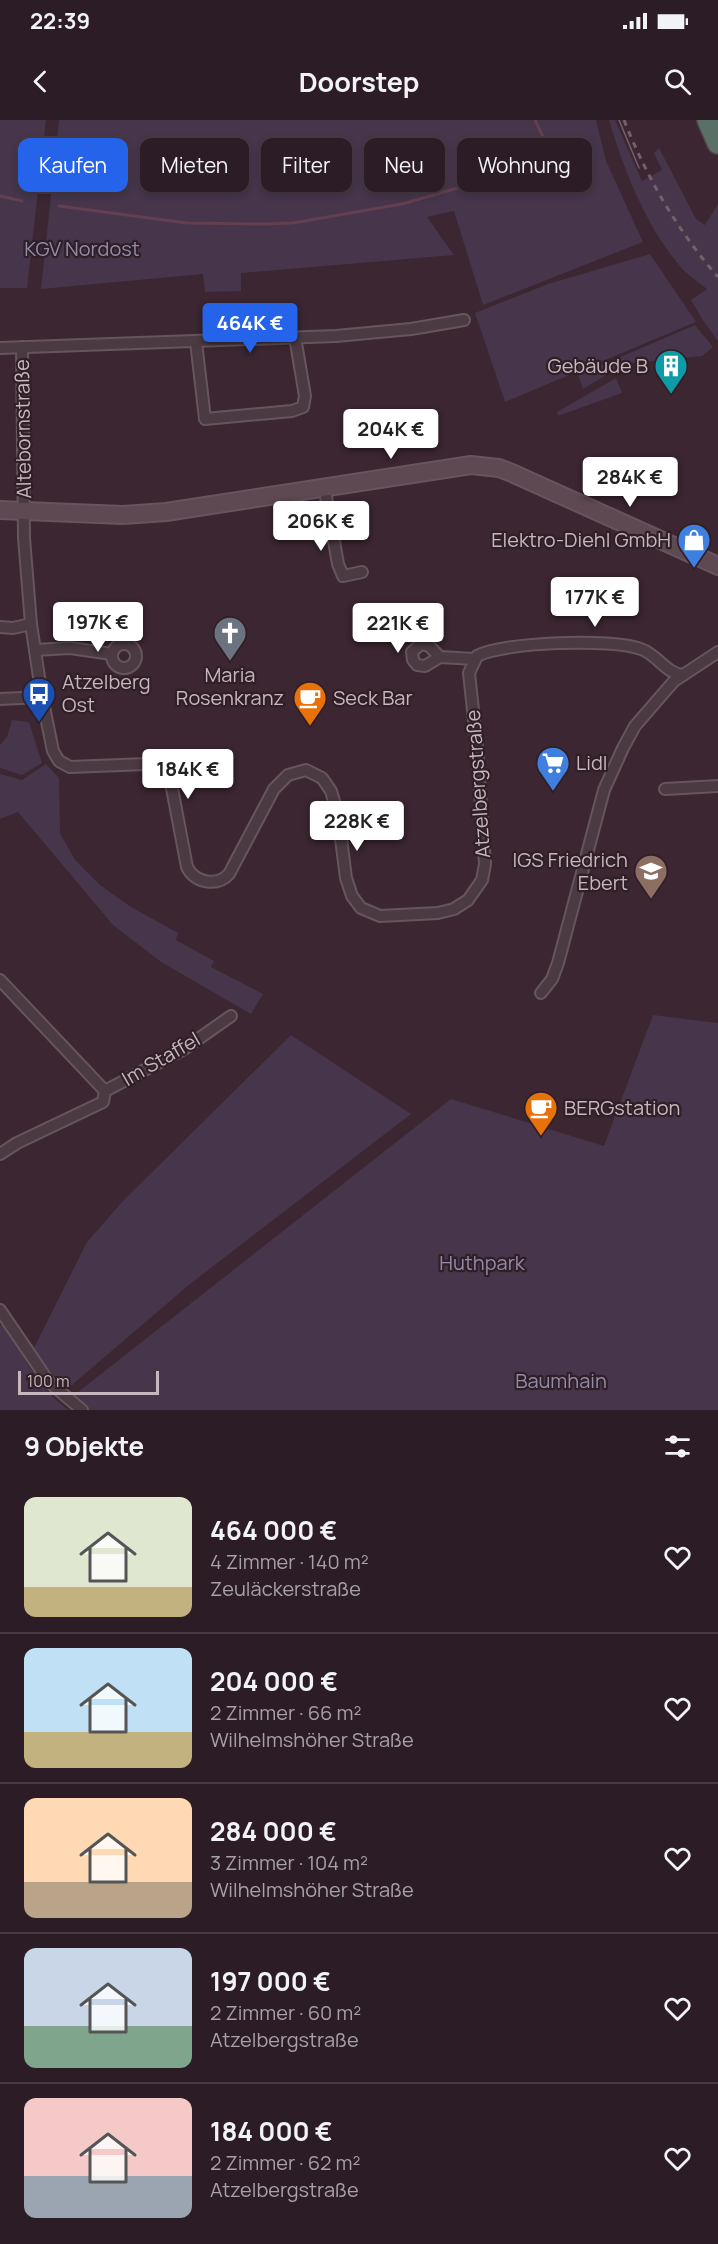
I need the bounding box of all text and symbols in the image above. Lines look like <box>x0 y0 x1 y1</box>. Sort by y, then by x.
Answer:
text: 22:39 <box>30 6 90 36</box>
text: Doorstep <box>299 63 419 100</box>
icon: back <box>24 65 57 98</box>
icon: search <box>661 65 694 98</box>
chip: Kaufen <box>18 138 128 192</box>
chip: Mieten <box>140 138 249 192</box>
chip: Filter <box>261 138 352 192</box>
chip: Neu <box>364 138 445 192</box>
chip: Wohnung <box>457 138 592 192</box>
park label: KGV Nordost <box>24 235 140 262</box>
pin: 464K € <box>201 303 299 354</box>
text: 464K € <box>217 309 283 336</box>
building icon: Gebäude B <box>653 348 689 395</box>
place label: Gebäude B <box>548 352 648 379</box>
street label: Altebornstraße <box>8 359 37 499</box>
pin: 204K € <box>342 409 440 460</box>
text: 204K € <box>357 415 425 442</box>
pin: 284K € <box>581 457 679 508</box>
text: 284K € <box>597 463 663 490</box>
pin: 206K € <box>272 501 370 552</box>
text: 206K € <box>287 507 355 534</box>
shop icon: Elektro-Diehl GmbH <box>676 522 712 569</box>
place label: Elektro-Diehl GmbH <box>491 526 671 553</box>
pin: 177K € <box>546 577 644 628</box>
text: 177K € <box>565 583 625 610</box>
pin: 197K € <box>49 602 147 653</box>
pin: 221K € <box>349 603 447 654</box>
text: 197K € <box>67 608 129 635</box>
text: 221K € <box>367 609 429 636</box>
church icon: Maria Rosenkranz <box>212 615 248 662</box>
place label: Maria Rosenkranz <box>176 661 284 711</box>
place label: Atzelberg Ost <box>62 668 151 718</box>
bus stop icon: Atzelberg Ost <box>21 676 57 723</box>
cafe icon: Seck Bar <box>292 680 328 727</box>
place label: Seck Bar <box>333 684 413 711</box>
street label: Atzelbergstraße <box>459 709 496 859</box>
supermarket icon: Lidl <box>535 745 571 792</box>
pin: 184K € <box>139 749 237 800</box>
place label: Lidl <box>576 749 607 776</box>
text: 184K € <box>156 755 220 782</box>
pin: 228K € <box>308 801 406 852</box>
text: 228K € <box>324 807 390 834</box>
place label: IGS Friedrich Ebert <box>513 846 628 896</box>
school or university icon: IGS Friedrich Ebert <box>633 853 669 900</box>
street label: Im Staffel <box>117 1025 205 1092</box>
cafe icon: BERGstation <box>523 1090 559 1137</box>
place label: BERGstation <box>564 1094 680 1121</box>
park label: Huthpark <box>439 1249 526 1276</box>
park label: Baumhain <box>515 1367 607 1394</box>
scale bar <box>18 1368 159 1396</box>
text: 100 m <box>27 1370 70 1392</box>
text: 9 Objekte <box>24 1428 144 1464</box>
icon: filters <box>661 1430 694 1463</box>
text: 464 000 € <box>210 1512 337 1548</box>
icon: home <box>72 1521 144 1593</box>
icon: heart <box>661 1541 694 1574</box>
text: 4 Zimmer · 140 m² <box>210 1548 369 1575</box>
text: Zeuläckerstraße <box>210 1575 361 1602</box>
text: 204 000 € <box>210 1663 338 1699</box>
icon: home <box>72 1672 144 1744</box>
icon: heart <box>661 1692 694 1725</box>
text: 2 Zimmer · 66 m² <box>210 1699 361 1726</box>
text: Wilhelmshöher Straße <box>210 1726 414 1753</box>
text: 284 000 € <box>210 1813 337 1849</box>
icon: home <box>72 1822 144 1894</box>
icon: heart <box>661 1842 694 1875</box>
text: 3 Zimmer · 104 m² <box>210 1849 368 1876</box>
text: Wilhelmshöher Straße <box>210 1876 414 1903</box>
text: 197 000 € <box>210 1963 331 1999</box>
icon: home <box>72 1972 144 2044</box>
icon: heart <box>661 1992 694 2025</box>
text: 2 Zimmer · 60 m² <box>210 1999 361 2026</box>
text: Atzelbergstraße <box>210 2026 359 2053</box>
text: 184 000 € <box>210 2113 333 2149</box>
icon: home <box>72 2122 144 2194</box>
icon: heart <box>661 2142 694 2175</box>
text: 2 Zimmer · 62 m² <box>210 2149 360 2176</box>
text: Atzelbergstraße <box>210 2176 359 2203</box>

